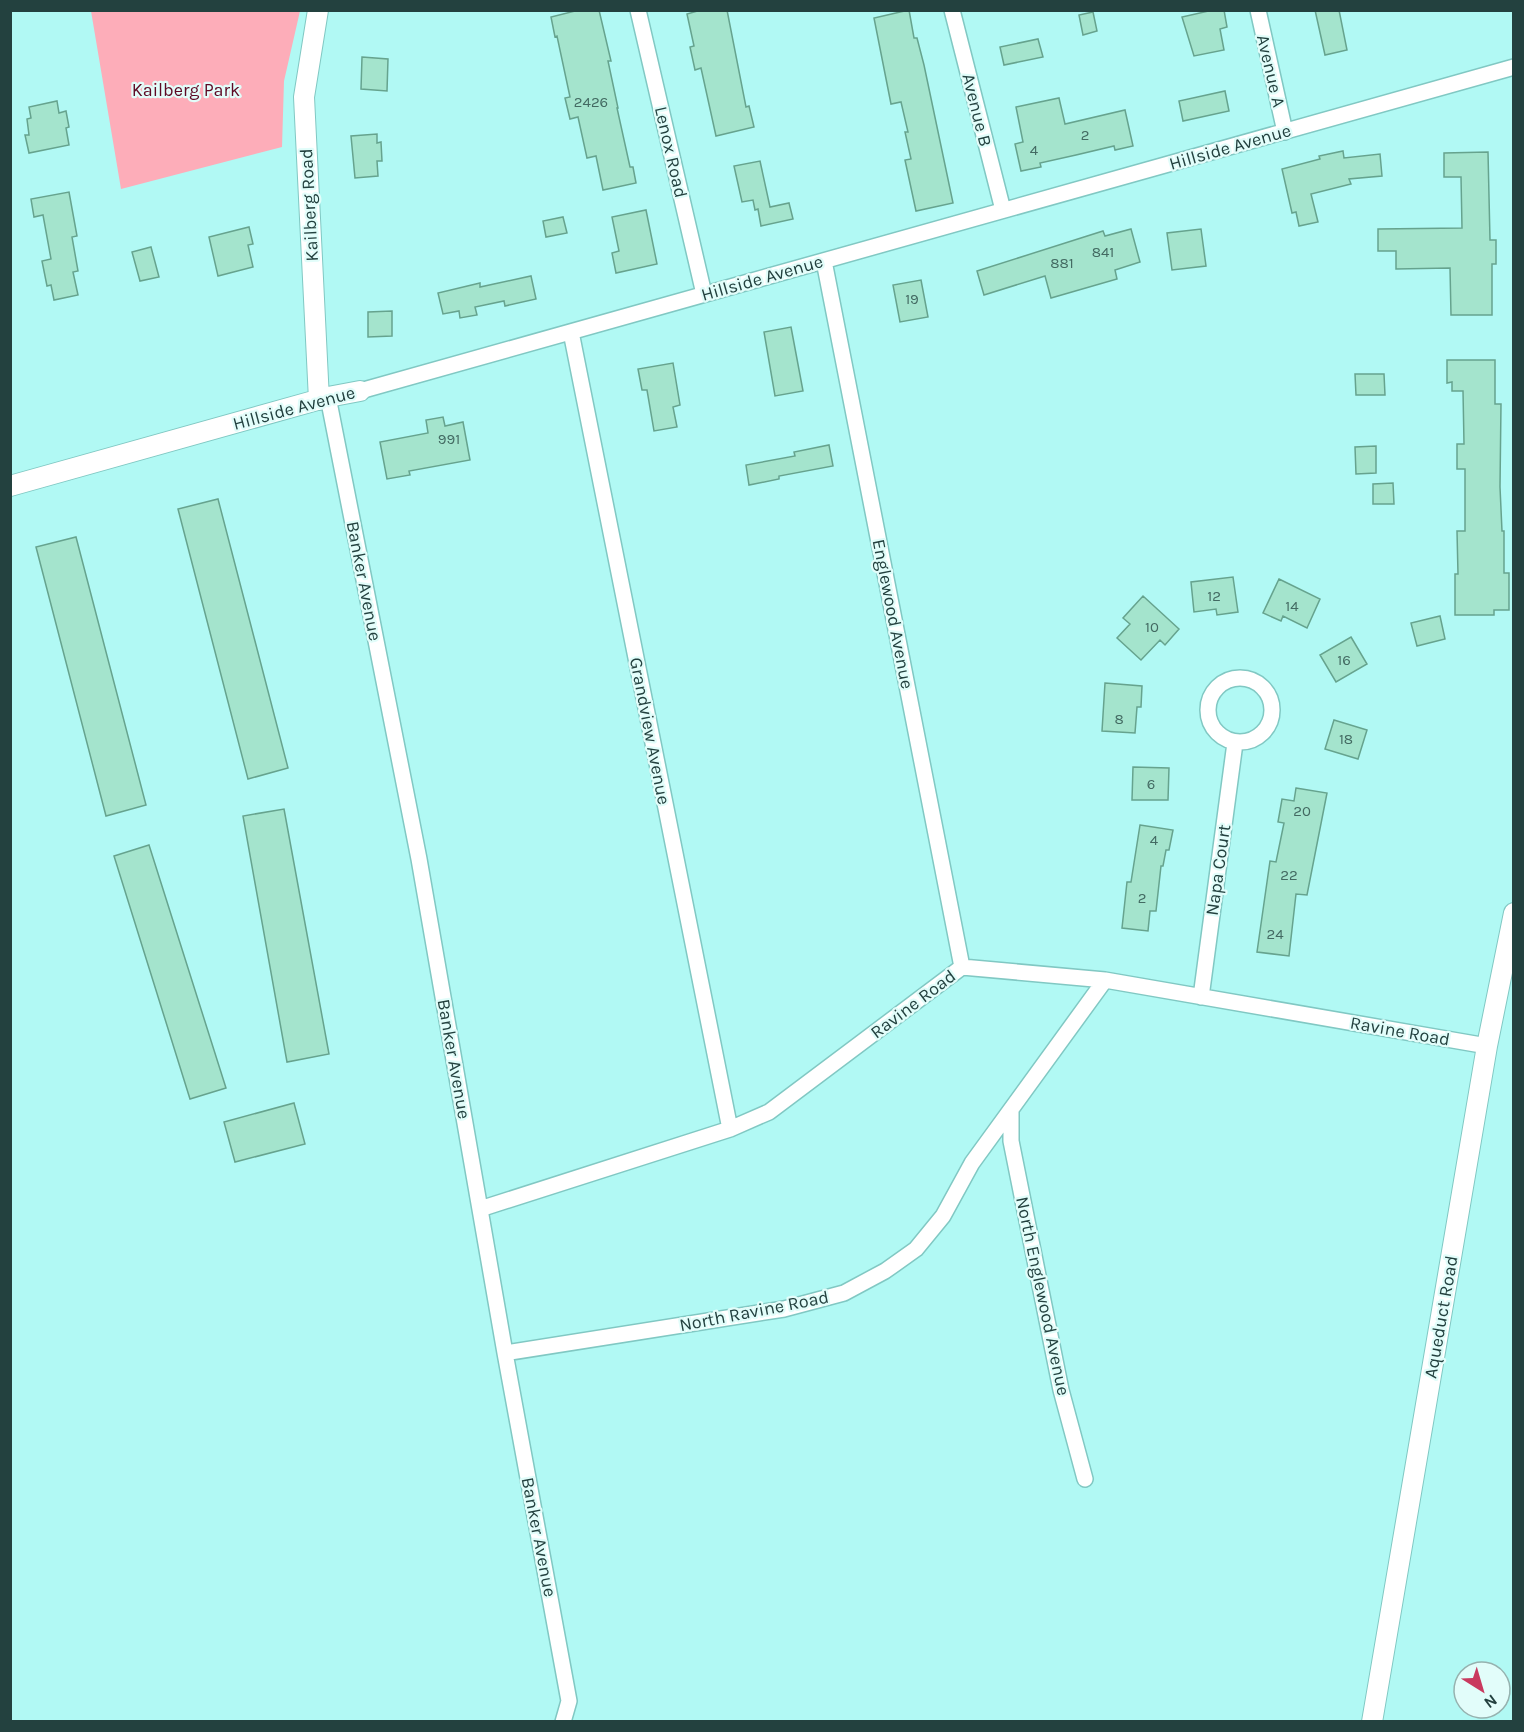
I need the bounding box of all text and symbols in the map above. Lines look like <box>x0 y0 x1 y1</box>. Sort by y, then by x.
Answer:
street label: Avenue A <box>1252 33 1290 109</box>
street label: Avenue B <box>957 71 997 149</box>
park label: Kailberg Park <box>132 79 240 101</box>
house number: 2426 <box>574 93 608 111</box>
street label: Lenox Road <box>650 104 692 200</box>
street label: Hillside Avenue <box>1167 119 1293 175</box>
house number: 2 <box>1081 126 1089 144</box>
house number: 4 <box>1030 141 1039 159</box>
street label: Kailberg Road <box>295 148 323 262</box>
house number: 841 <box>1092 243 1114 261</box>
street label: Hillside Avenue <box>699 250 825 306</box>
house number: 881 <box>1050 254 1074 272</box>
house number: 19 <box>905 290 919 308</box>
street label: Hillside Avenue <box>230 381 358 435</box>
house number: 991 <box>438 430 460 448</box>
street label: Banker Avenue <box>342 519 386 643</box>
street label: Englewood Avenue <box>868 537 918 691</box>
house number: 12 <box>1207 587 1221 605</box>
house number: 14 <box>1285 597 1299 615</box>
house number: 10 <box>1145 618 1159 636</box>
house number: 16 <box>1337 651 1351 669</box>
street label: Grandview Avenue <box>625 655 675 807</box>
house number: 8 <box>1114 710 1124 728</box>
house number: 18 <box>1339 730 1353 748</box>
house number: 6 <box>1147 775 1155 793</box>
house number: 20 <box>1293 802 1311 820</box>
street label: Napa Court <box>1201 823 1235 917</box>
house number: 4 <box>1150 831 1159 849</box>
house number: 22 <box>1280 866 1298 884</box>
house number: 2 <box>1138 889 1146 907</box>
house number: 24 <box>1266 925 1284 943</box>
street label: Ravine Road <box>866 965 960 1043</box>
street label: Banker Avenue <box>433 997 475 1121</box>
street label: Ravine Road <box>1348 1011 1452 1051</box>
street label: North Englewood Avenue <box>1011 1194 1075 1398</box>
street label: Aqueduct Road <box>1419 1254 1463 1380</box>
street label: North Ravine Road <box>677 1286 831 1336</box>
street label: Banker Avenue <box>517 1475 561 1599</box>
north arrow <box>1452 1660 1512 1720</box>
text: N <box>1480 1691 1501 1713</box>

